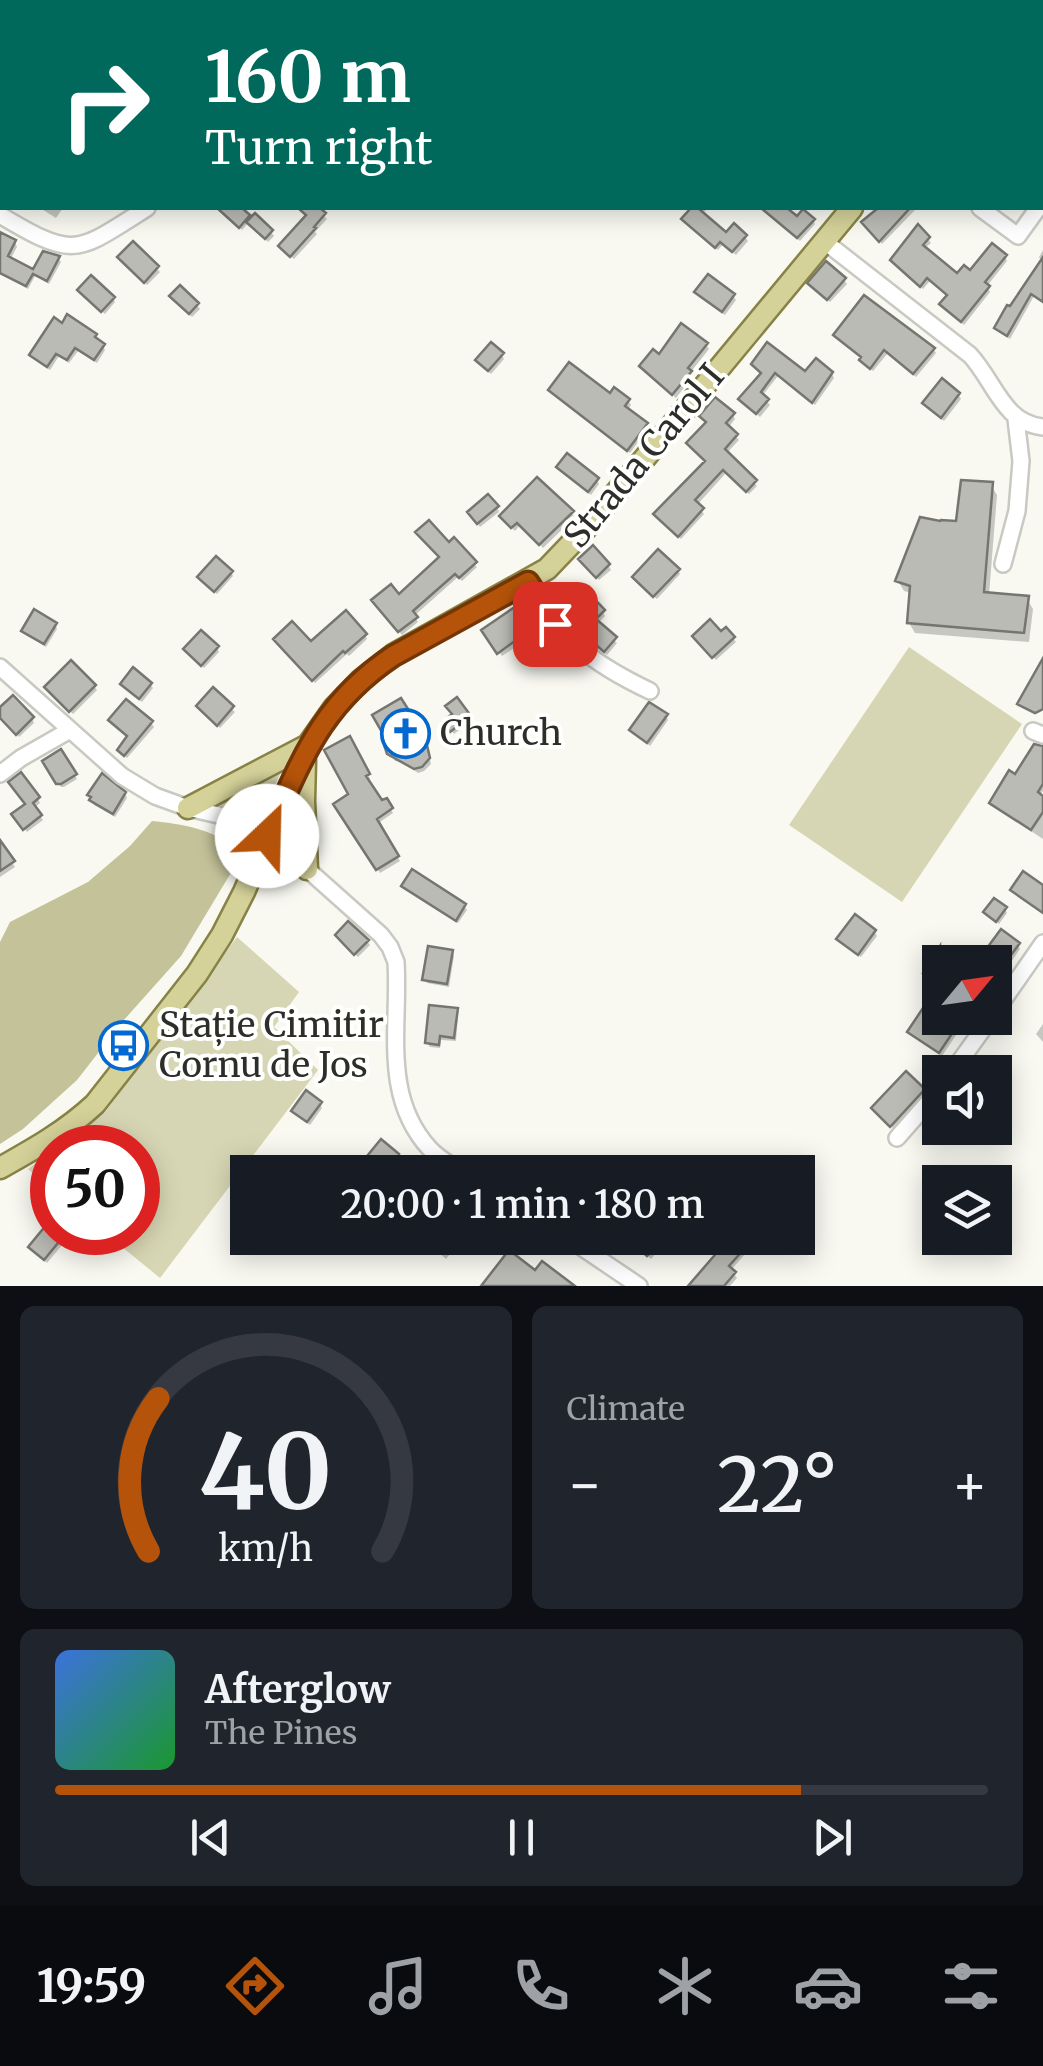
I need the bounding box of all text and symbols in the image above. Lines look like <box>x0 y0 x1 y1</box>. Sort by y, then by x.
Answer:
text: 160 m <box>205 33 411 121</box>
icon: right <box>40 40 170 170</box>
text: Turn right <box>205 120 433 176</box>
street label: Strada Carol I <box>554 355 734 557</box>
pin <box>513 582 598 667</box>
icon: arrive <box>528 597 583 652</box>
church icon: Church <box>379 707 431 759</box>
place label: Church <box>440 711 562 755</box>
position arrow <box>215 784 319 888</box>
north arrow <box>922 945 1012 1035</box>
map controls <box>922 945 1012 1255</box>
place label: Stație Cimitir Cornu de Jos <box>159 1003 384 1087</box>
bus stop icon: Stație Cimitir Cornu de Jos <box>98 1019 150 1071</box>
button: sound <box>922 1055 1012 1145</box>
speed limit sign: 50 <box>30 1125 160 1255</box>
button: layers <box>922 1165 1012 1255</box>
text: 20:00 · 1 min · 180 m <box>341 1181 704 1228</box>
text: Climate <box>567 1389 685 1429</box>
text: 40 <box>199 1407 333 1537</box>
text: 22° <box>717 1438 837 1532</box>
text: − <box>567 1450 603 1519</box>
text: + <box>951 1450 988 1519</box>
text: km/h <box>218 1526 313 1571</box>
text: Afterglow <box>205 1666 391 1713</box>
text: The Pines <box>205 1713 357 1753</box>
icon: previous <box>183 1810 238 1865</box>
icon: pause <box>494 1810 549 1865</box>
icon: next <box>805 1810 860 1865</box>
icon: directions <box>220 1951 290 2021</box>
icon: music <box>363 1951 433 2021</box>
icon: phone <box>506 1951 576 2021</box>
icon: climate <box>650 1951 720 2021</box>
icon: car <box>793 1951 863 2021</box>
icon: filters <box>936 1951 1006 2021</box>
text: 19:59 <box>37 1958 146 2014</box>

